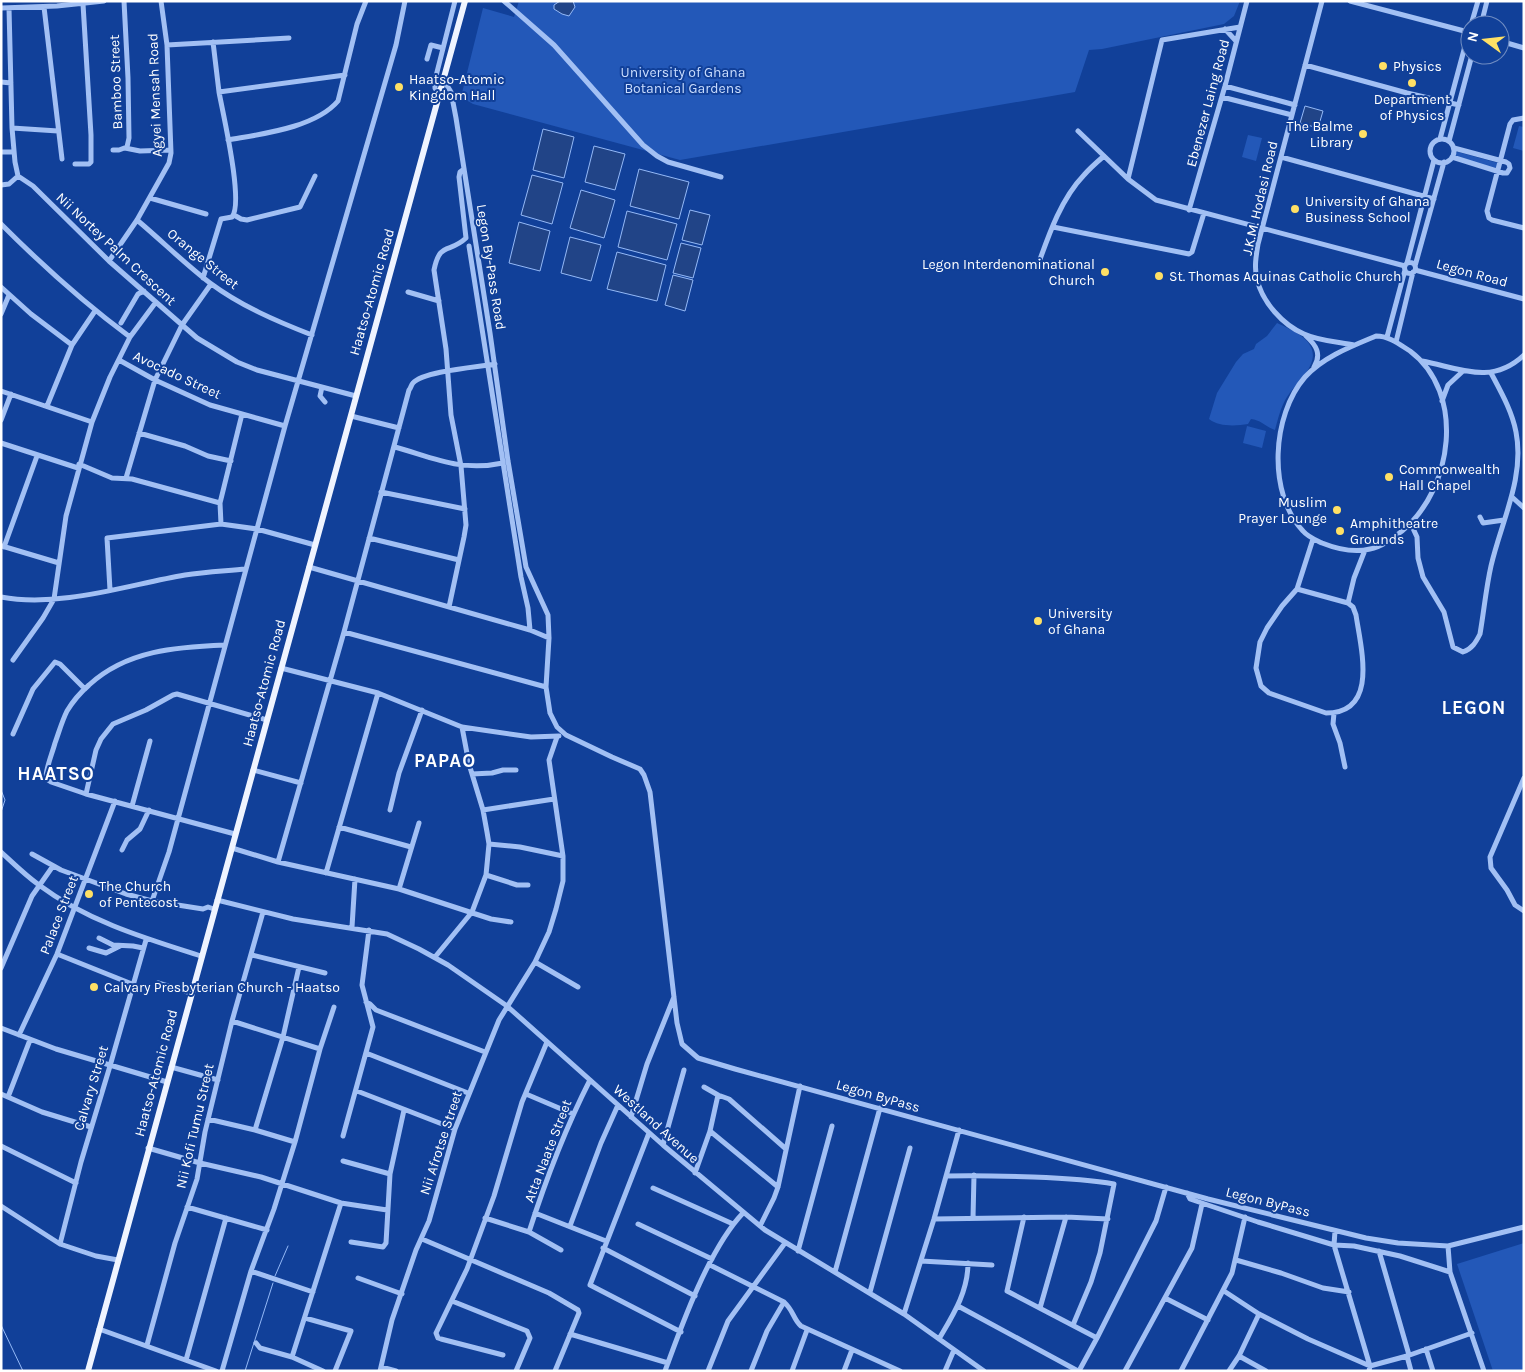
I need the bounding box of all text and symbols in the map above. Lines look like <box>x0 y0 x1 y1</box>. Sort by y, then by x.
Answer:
north arrow <box>1460 15 1510 65</box>
text: N <box>1463 30 1482 44</box>
street label: Agyei Mensah Road <box>144 33 166 157</box>
street label: Bamboo Street <box>106 34 126 130</box>
street label: Ebenezer Laing Road <box>1183 37 1233 169</box>
place label: Physics <box>1393 58 1442 75</box>
marker: Physics <box>1377 60 1389 72</box>
park label: University of Ghana Botanical Gardens <box>621 64 745 97</box>
place label: Haatso-Atomic Kingdom Hall <box>409 71 504 104</box>
marker: Department of Physics <box>1406 77 1418 89</box>
marker: Haatso-Atomic Kingdom Hall <box>393 81 405 93</box>
place label: Department of Physics <box>1374 91 1450 124</box>
place label: The Balme Library <box>1286 118 1353 151</box>
marker: The Balme Library <box>1357 128 1369 140</box>
street label: J.K.M. Hodasi Road <box>1239 139 1281 257</box>
street label: Nii Nortey Palm Crescent <box>52 189 180 309</box>
place label: University of Ghana Business School <box>1305 193 1430 226</box>
street label: Legon By-Pass Road <box>473 203 509 331</box>
marker: University of Ghana Business School <box>1289 203 1301 215</box>
street label: Orange Street <box>164 225 242 293</box>
street label: Haatso-Atomic Road <box>346 227 398 357</box>
street label: Legon Road <box>1434 255 1510 291</box>
place label: Legon Interdenominational Church <box>922 256 1095 289</box>
marker: Legon Interdenominational Church <box>1099 266 1111 278</box>
place label: St. Thomas Aquinas Catholic Church <box>1169 268 1401 285</box>
marker: St. Thomas Aquinas Catholic Church <box>1153 270 1165 282</box>
street label: Avocado Street <box>130 347 224 403</box>
place label: Commonwealth Hall Chapel <box>1399 461 1500 494</box>
marker: Commonwealth Hall Chapel <box>1383 471 1395 483</box>
place label: Muslim Prayer Lounge <box>1238 494 1327 527</box>
marker: Muslim Prayer Lounge <box>1331 504 1343 516</box>
place label: Amphitheatre Grounds <box>1350 515 1438 548</box>
marker: Amphitheatre Grounds <box>1334 525 1346 537</box>
place label: University of Ghana <box>1048 605 1113 638</box>
marker: University of Ghana <box>1032 615 1044 627</box>
street label: Haatso-Atomic Road <box>239 618 289 748</box>
district label: LEGON <box>1442 697 1506 719</box>
district label: PAPAO <box>414 750 476 772</box>
district label: HAATSO <box>17 763 95 785</box>
street label: Palace Street <box>36 873 82 957</box>
place label: The Church of Pentecost <box>99 878 178 911</box>
marker: The Church of Pentecost <box>83 888 95 900</box>
place label: Calvary Presbyterian Church - Haatso <box>104 979 340 996</box>
marker: Calvary Presbyterian Church - Haatso <box>88 981 100 993</box>
street label: Haatso-Atomic Road <box>131 1008 181 1138</box>
street label: Calvary Street <box>70 1043 112 1133</box>
street label: Nii Kofi Tumu Street <box>172 1062 218 1190</box>
street label: Legon ByPass <box>834 1076 922 1116</box>
street label: Westland Avenue <box>610 1081 702 1167</box>
street label: Nii Afrotse Street <box>416 1089 466 1197</box>
street label: Atta Naate Street <box>521 1097 575 1205</box>
street label: Legon ByPass <box>1224 1183 1312 1221</box>

